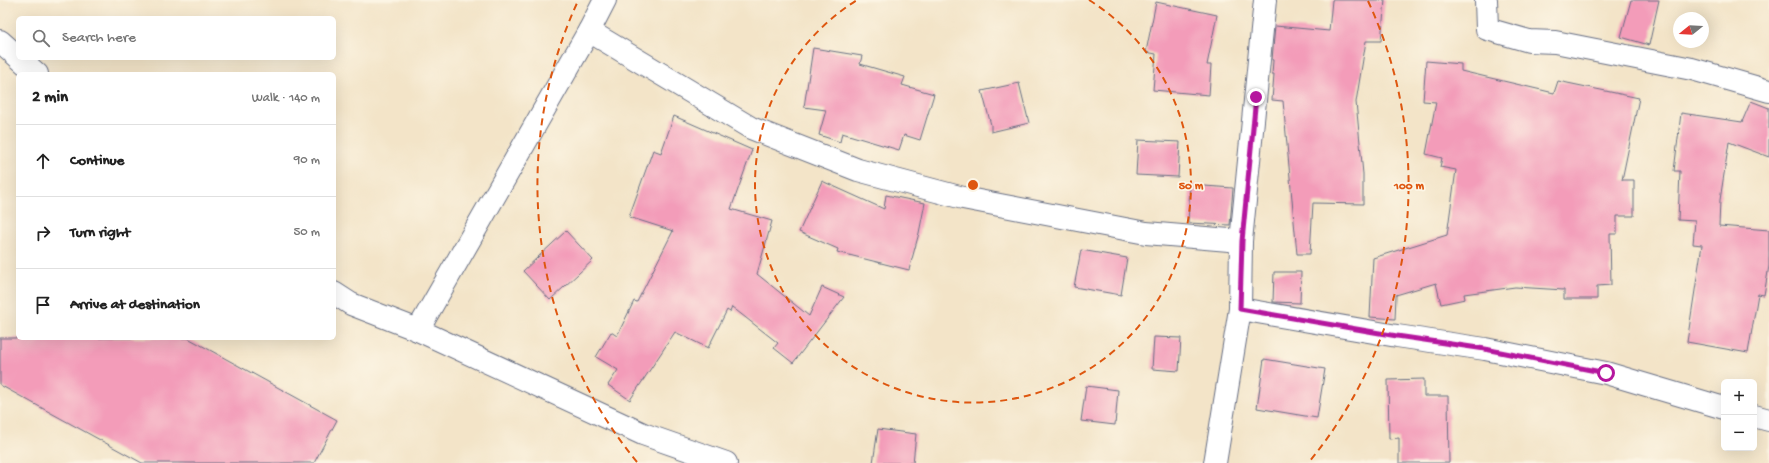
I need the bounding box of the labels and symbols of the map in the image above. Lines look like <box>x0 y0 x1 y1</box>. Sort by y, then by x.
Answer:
north arrow <box>1673 12 1709 48</box>
route end <box>1247 88 1265 106</box>
centre of rings <box>966 178 980 192</box>
text: 50 m <box>1179 180 1204 194</box>
text: 100 m <box>1393 180 1424 194</box>
route start <box>1597 364 1615 382</box>

